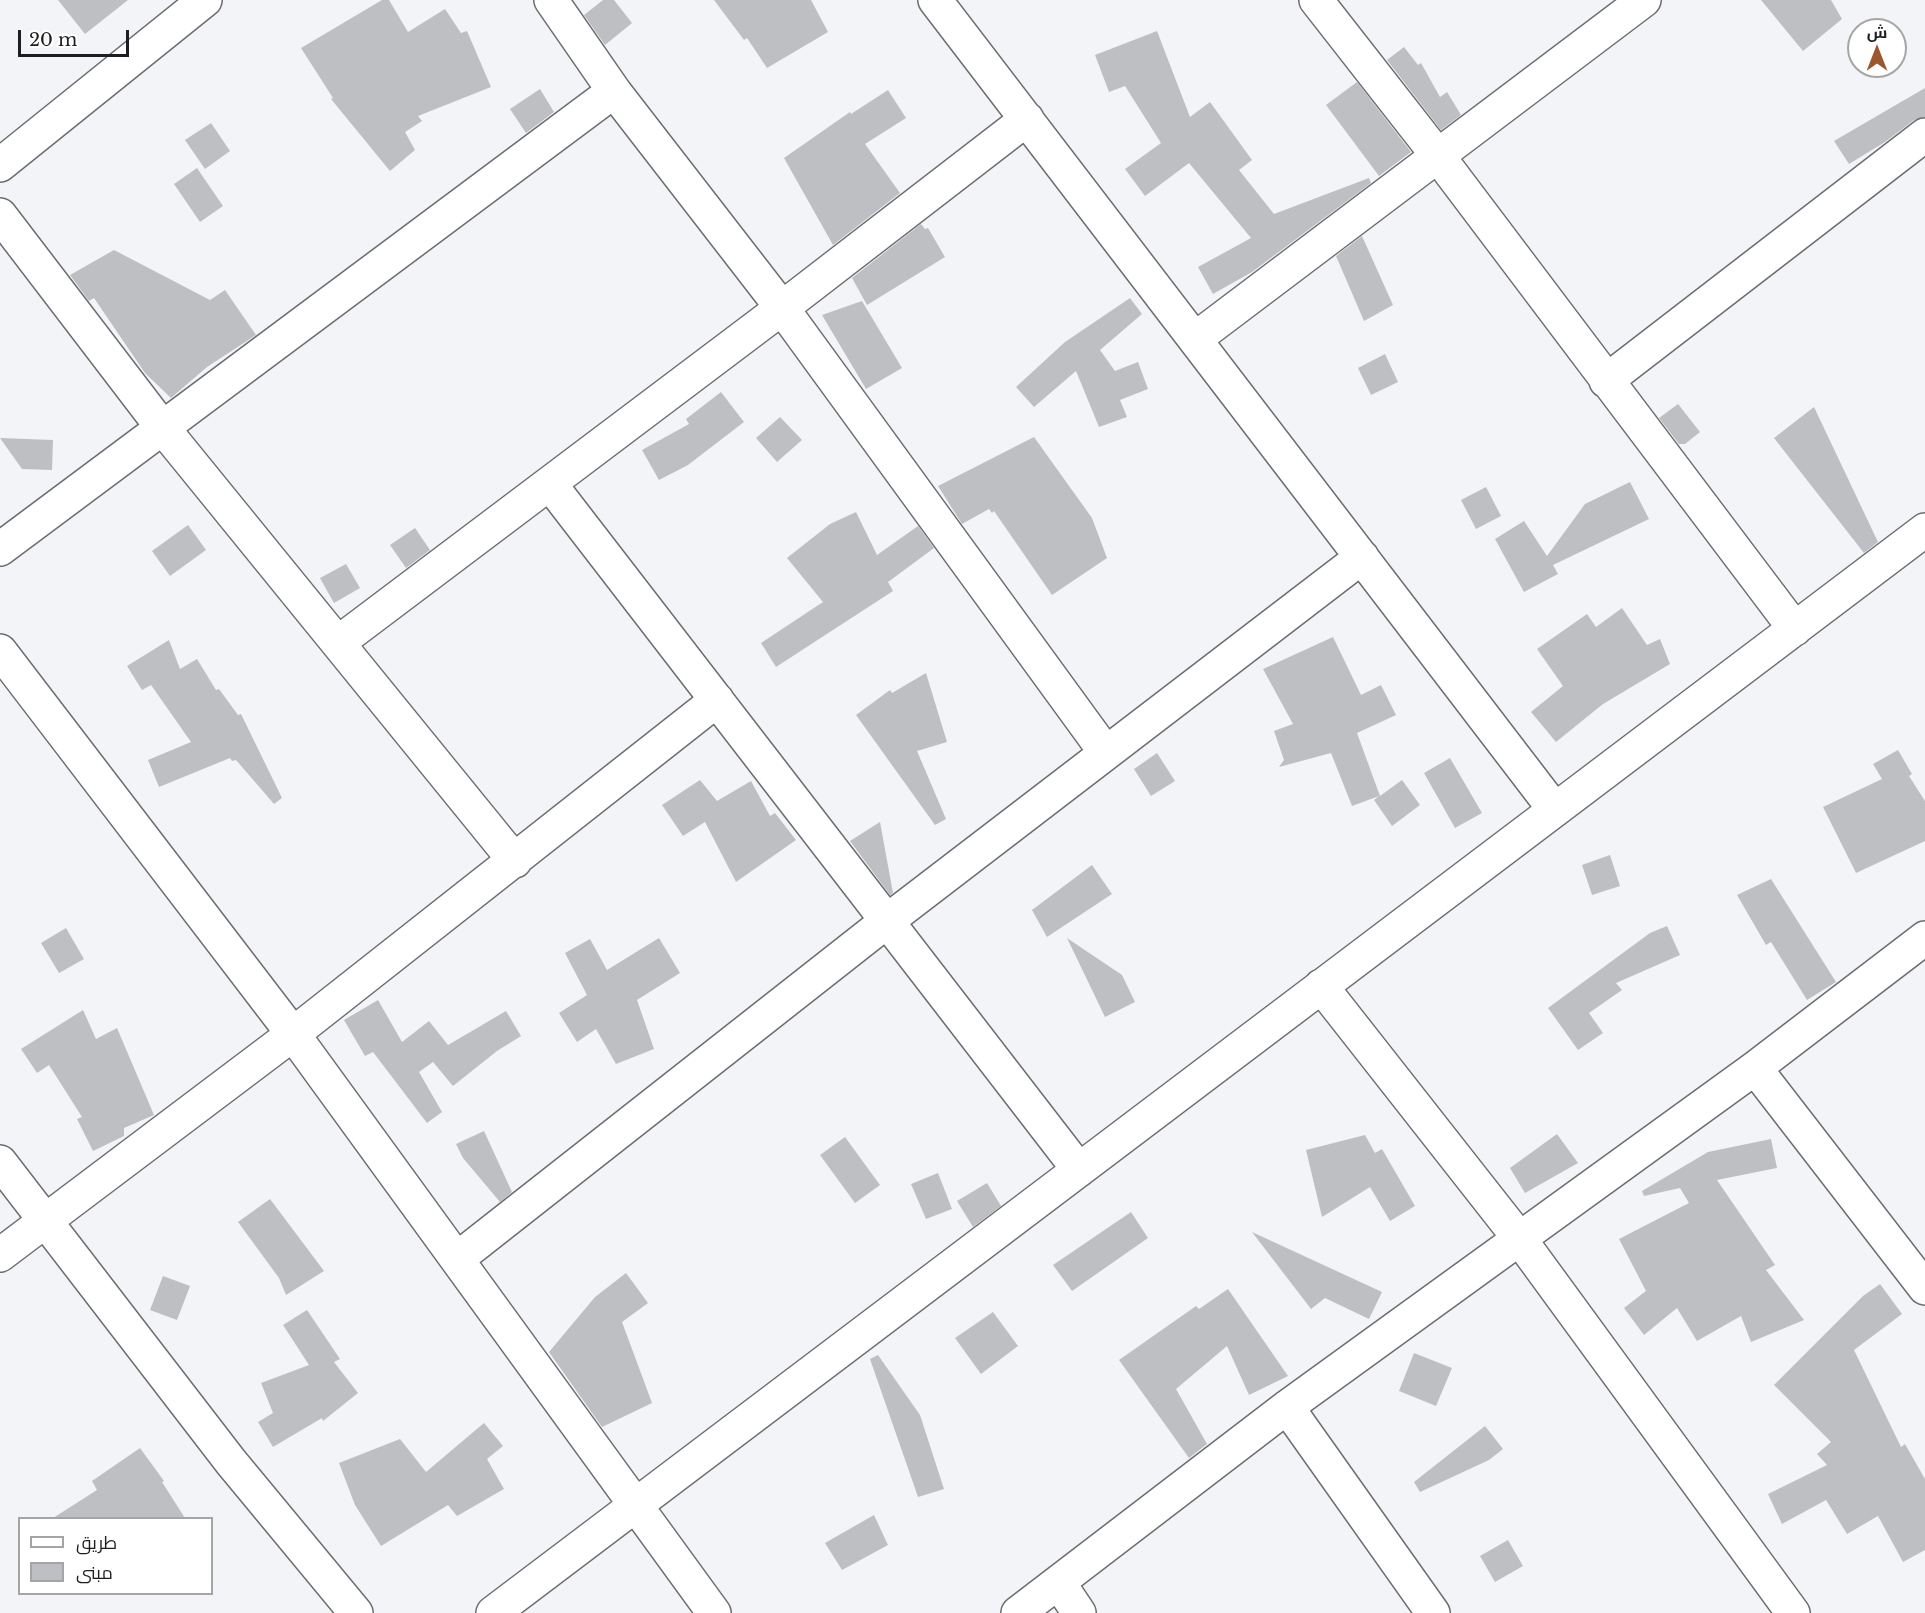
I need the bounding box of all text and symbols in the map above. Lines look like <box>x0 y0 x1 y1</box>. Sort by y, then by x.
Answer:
scale bar <box>21 18 132 56</box>
north arrow <box>1847 18 1907 78</box>
text: ش <box>1867 22 1887 42</box>
text: 20 m <box>29 29 77 51</box>
legend <box>18 1517 213 1595</box>
text: طريق <box>76 1532 117 1554</box>
text: مبنى <box>76 1562 113 1584</box>

